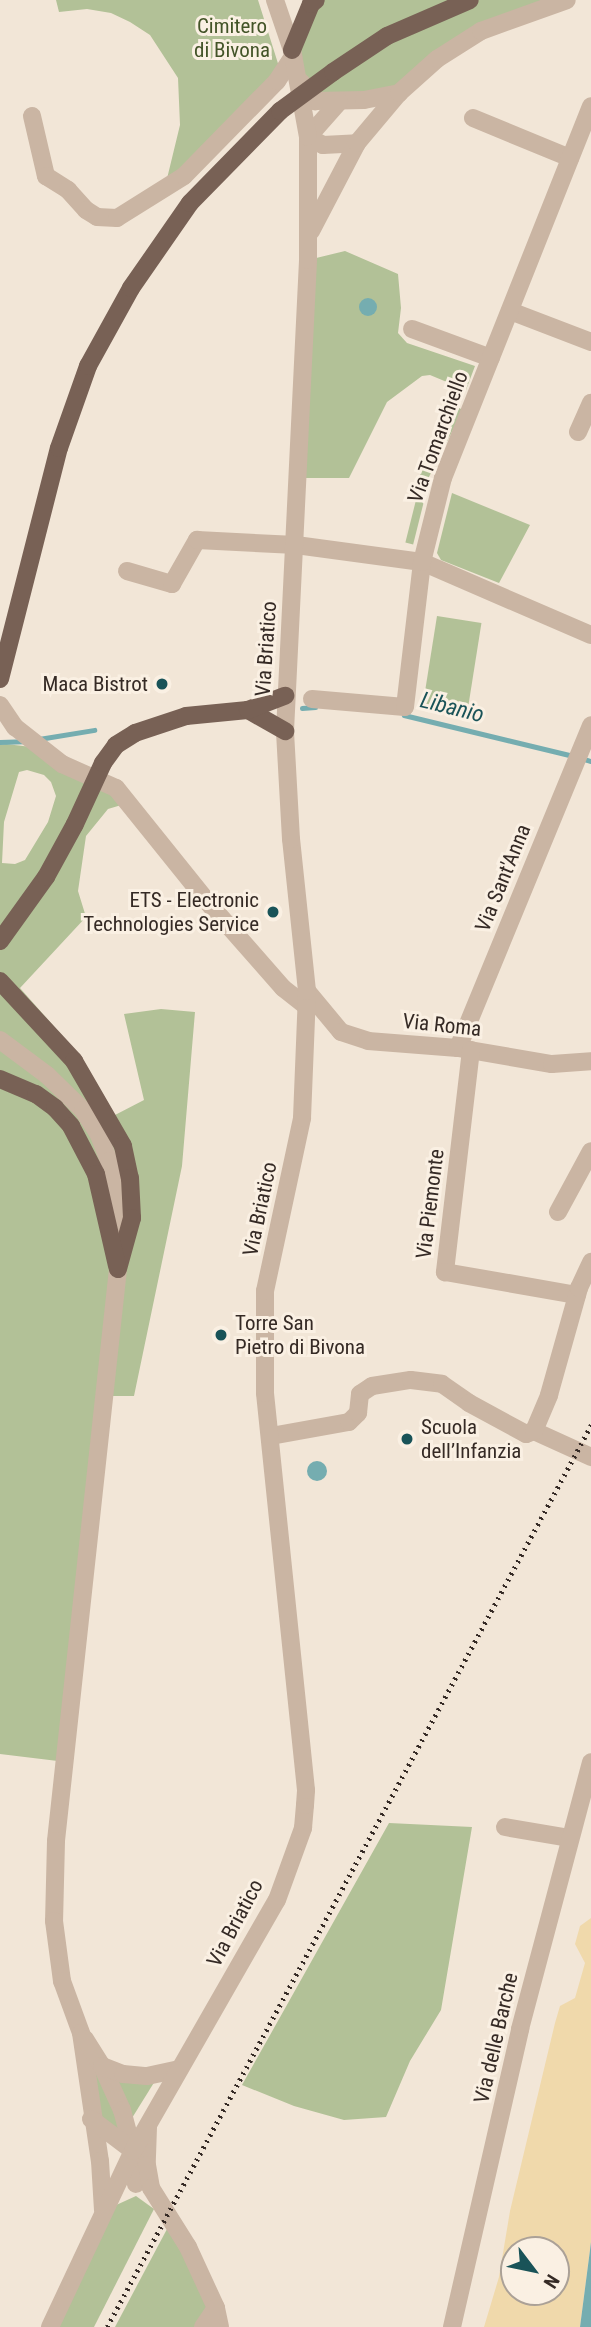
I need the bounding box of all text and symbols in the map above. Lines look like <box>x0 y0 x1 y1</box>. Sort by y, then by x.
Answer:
park label: Cimitero di Bivona <box>194 13 270 63</box>
street label: Via Tomarchiello <box>402 368 474 506</box>
street label: Via Briatico <box>250 600 282 698</box>
place label: Maca Bistrot <box>42 671 148 697</box>
marker: Maca Bistrot <box>154 676 170 692</box>
water label: Libanio <box>417 687 487 729</box>
street label: Via Sant'Anna <box>470 821 536 935</box>
place label: ETS - Electronic Technologies Service <box>83 887 259 937</box>
marker: ETS - Electronic Technologies Service <box>265 904 281 920</box>
street label: Via Roma <box>401 1008 483 1042</box>
street label: Via Piemonte <box>411 1148 449 1260</box>
street label: Via Briatico <box>238 1160 282 1258</box>
place label: Torre San Pietro di Bivona <box>235 1310 365 1360</box>
marker: Torre San Pietro di Bivona <box>213 1327 229 1343</box>
place label: Scuola dell’Infanzia <box>421 1414 521 1464</box>
marker: Scuola dell’Infanzia <box>399 1431 415 1447</box>
street label: Via Briatico <box>201 1875 269 1971</box>
street label: Via delle Barche <box>469 1970 523 2106</box>
north arrow <box>500 2236 570 2306</box>
text: N <box>539 2270 564 2292</box>

